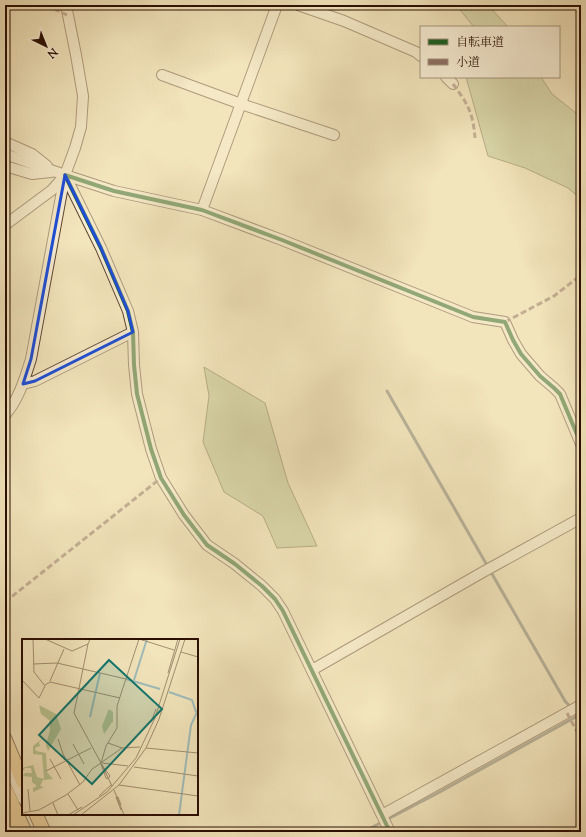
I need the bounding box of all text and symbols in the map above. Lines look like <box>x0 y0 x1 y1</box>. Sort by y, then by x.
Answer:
north arrow <box>26 26 66 66</box>
legend <box>420 26 560 78</box>
text: 自転車道 <box>456 34 504 52</box>
text: N <box>43 43 62 62</box>
text: 小道 <box>456 54 480 72</box>
inset map <box>22 639 198 815</box>

